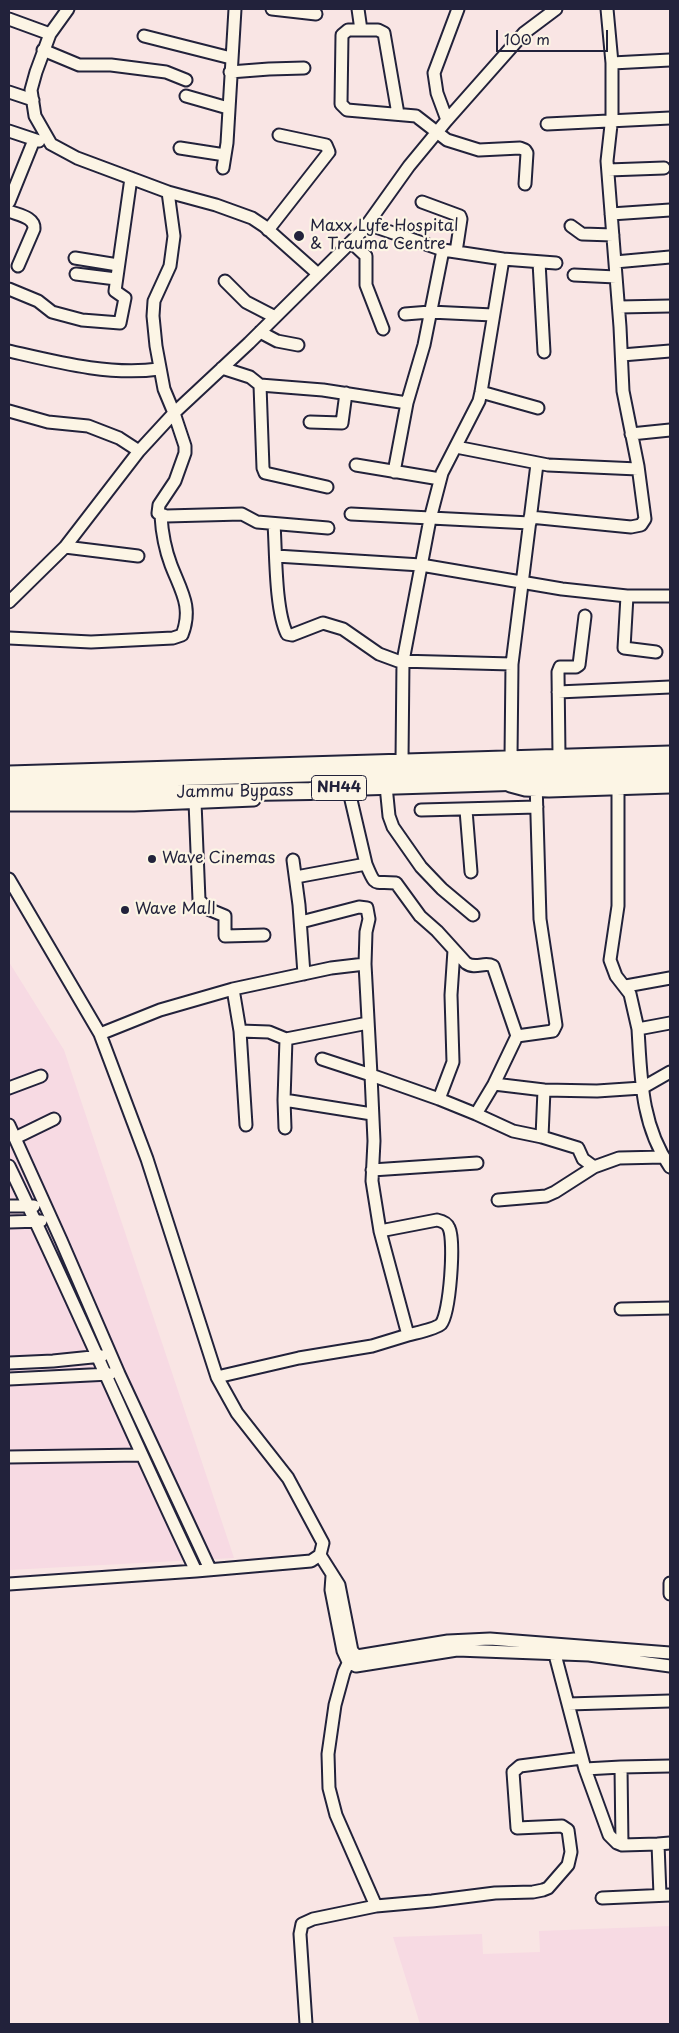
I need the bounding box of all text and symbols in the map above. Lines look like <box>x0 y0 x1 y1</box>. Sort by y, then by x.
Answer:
scale bar <box>499 20 612 52</box>
text: 100 m <box>504 27 550 50</box>
place label: Maxx Lyfe Hospital & Trauma Centre <box>310 217 459 255</box>
marker: Maxx Lyfe Hospital & Trauma Centre <box>292 229 306 243</box>
road number: NH44 <box>312 776 366 800</box>
street label: Jammu Bypass <box>176 781 294 803</box>
place label: Wave Cinemas <box>162 849 275 869</box>
marker: Wave Cinemas <box>146 853 158 865</box>
place label: Wave Mall <box>135 900 216 920</box>
marker: Wave Mall <box>119 904 131 916</box>

